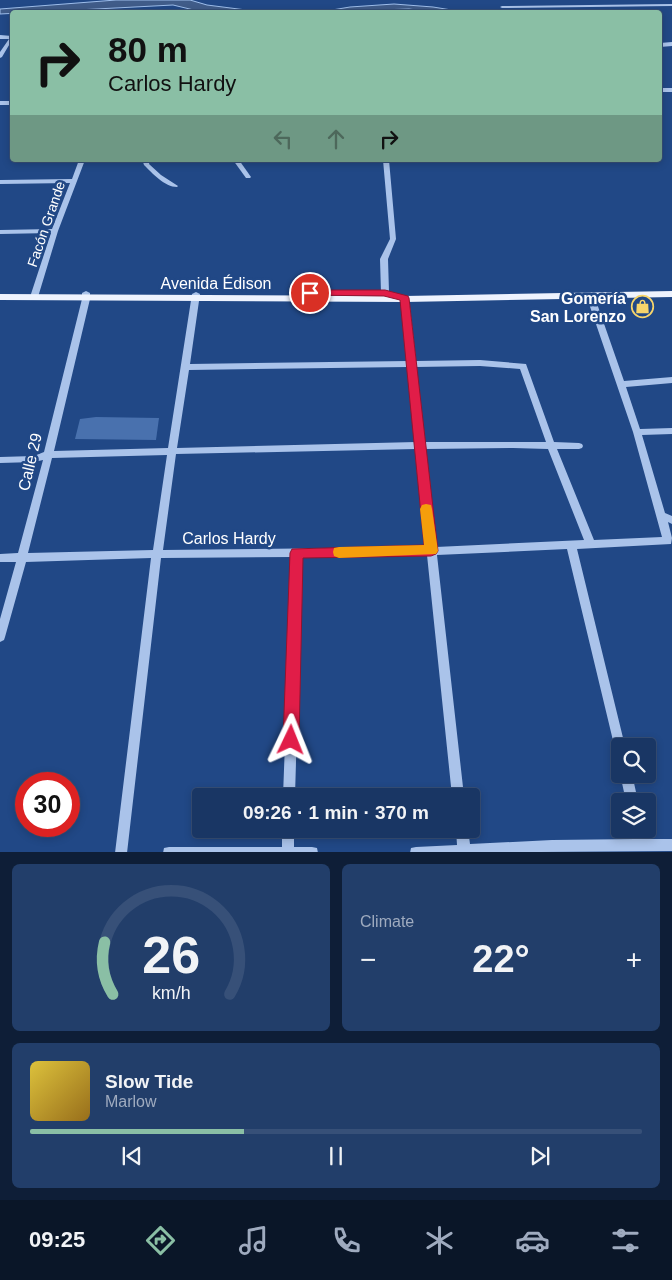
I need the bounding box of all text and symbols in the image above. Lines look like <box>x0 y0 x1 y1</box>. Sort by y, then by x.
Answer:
icon: right <box>25 30 90 95</box>
text: 80 m <box>108 30 188 69</box>
text: Carlos Hardy <box>108 71 236 96</box>
icon: left <box>269 125 297 153</box>
icon: ahead <box>322 125 350 153</box>
icon: right <box>375 125 403 153</box>
street label: Facón Grande <box>24 179 68 269</box>
pin <box>289 272 331 314</box>
street label: Avenida Édison <box>161 274 271 292</box>
icon: arrive <box>296 279 324 307</box>
place label: Gomería San Lorenzo <box>530 290 626 325</box>
shop icon: Gomería San Lorenzo <box>630 295 654 319</box>
street label: Calle 29 <box>15 431 45 493</box>
street label: Carlos Hardy <box>182 530 276 547</box>
position arrow <box>264 713 316 765</box>
map controls <box>611 738 656 838</box>
button: search <box>611 738 656 783</box>
speed limit sign: 30 <box>15 772 80 837</box>
button: layers <box>611 793 656 838</box>
text: 09:26 · 1 min · 370 m <box>243 802 429 823</box>
text: Climate <box>360 913 414 930</box>
text: 26 <box>142 926 200 984</box>
text: 22° <box>472 938 530 980</box>
text: − <box>360 944 376 975</box>
text: + <box>626 944 642 975</box>
text: km/h <box>152 983 190 1003</box>
text: Slow Tide <box>105 1071 193 1092</box>
text: Marlow <box>105 1093 157 1110</box>
icon: previous <box>118 1142 146 1170</box>
icon: pause <box>322 1142 350 1170</box>
icon: next <box>526 1142 554 1170</box>
icon: directions <box>143 1223 178 1258</box>
icon: music <box>236 1223 271 1258</box>
icon: phone <box>329 1223 364 1258</box>
icon: climate <box>422 1223 457 1258</box>
icon: car <box>515 1223 550 1258</box>
icon: filters <box>608 1223 643 1258</box>
text: 09:25 <box>29 1227 85 1252</box>

